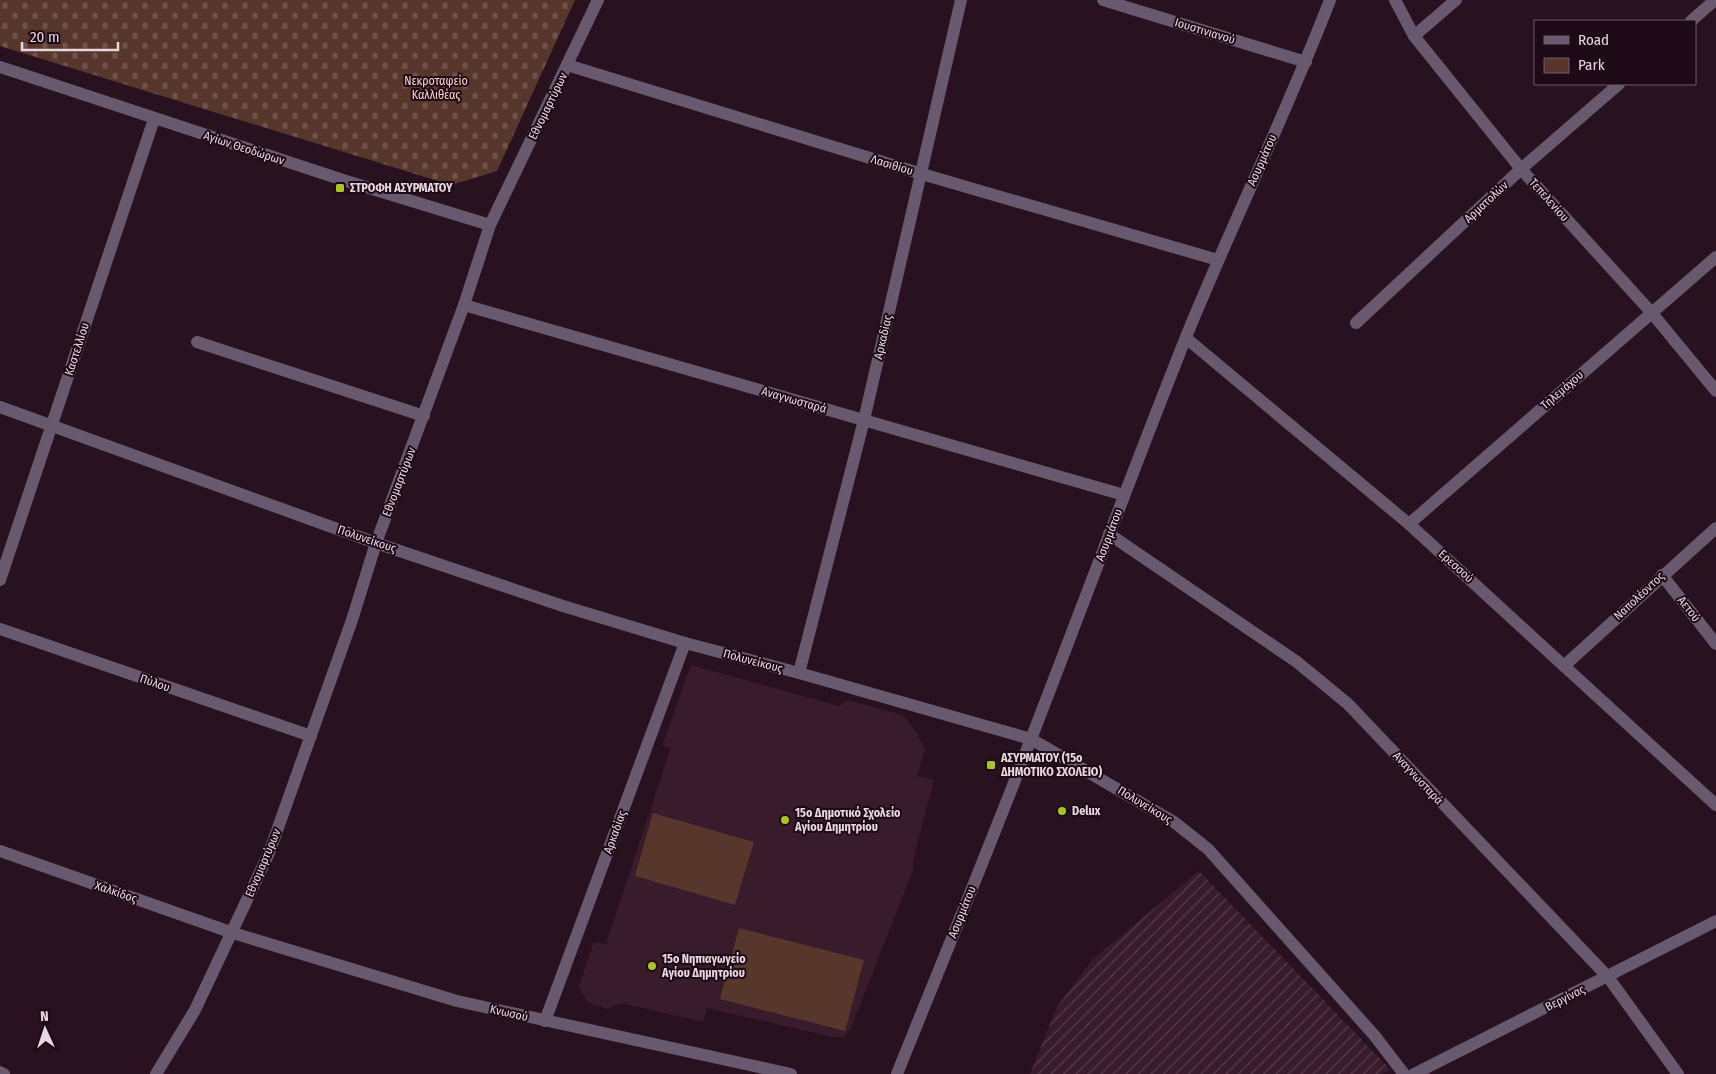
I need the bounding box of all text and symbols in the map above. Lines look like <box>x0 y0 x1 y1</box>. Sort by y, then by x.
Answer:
street label: Ιουστινιανού <box>1173 15 1237 47</box>
scale bar <box>22 20 119 52</box>
legend <box>1534 20 1696 85</box>
text: 20 m <box>30 28 60 46</box>
text: Road <box>1578 31 1609 49</box>
text: Park <box>1578 56 1605 74</box>
street label: Εθνομαρτύρων <box>526 70 571 142</box>
park label: Νεκροταφείο Καλλιθέας <box>404 74 468 102</box>
street label: Αγίων Θεοδώρων <box>202 128 287 168</box>
street label: Ασυρμάτου <box>1244 132 1280 188</box>
street label: Λασιθίου <box>869 152 915 178</box>
street label: Τεπελενίου <box>1526 176 1572 224</box>
street label: Αρματολών <box>1461 178 1511 226</box>
place label: ΣΤΡΟΦΗ ΑΣΥΡΜΑΤΟΥ <box>350 181 453 195</box>
marker: ΣΤΡΟΦΗ ΑΣΥΡΜΑΤΟΥ <box>334 182 346 194</box>
street label: Αρκαδίας <box>871 313 895 361</box>
street label: Καστελλίου <box>62 321 92 377</box>
street label: Τηλεμάχου <box>1538 368 1586 412</box>
street label: Αναγνωσταρά <box>760 384 828 416</box>
street label: Εθνομαρτύρων <box>379 445 419 519</box>
street label: Ασυρμάτου <box>1093 507 1125 563</box>
street label: Πολυνείκους <box>336 522 398 556</box>
street label: Ερεσσού <box>1436 547 1476 585</box>
street label: Ναπολέοντος <box>1611 569 1667 623</box>
street label: Αετού <box>1675 593 1703 625</box>
street label: Πολυνείκους <box>722 646 784 676</box>
street label: Πύλου <box>138 671 172 695</box>
street label: Αναγνωσταρά <box>1390 749 1446 807</box>
place label: ΑΣΥΡΜΑΤΟΥ (15ο ΔΗΜΟΤΙΚΟ ΣΧΟΛΕΙΟ) <box>1000 751 1102 779</box>
marker: ΑΣΥΡΜΑΤΟΥ (15ο ΔΗΜΟΤΙΚΟ ΣΧΟΛΕΙΟ) <box>985 759 997 771</box>
street label: Πολυνείκους <box>1115 783 1175 827</box>
place label: Delux <box>1072 804 1101 818</box>
place label: 15ο Δημοτικό Σχολείο Αγίου Δημητρίου <box>794 805 901 834</box>
marker: Delux <box>1056 805 1068 817</box>
street label: Αρκαδίας <box>601 808 629 856</box>
marker: 15ο Δημοτικό Σχολείο Αγίου Δημητρίου <box>779 814 791 826</box>
street label: Εθνομαρτύρων <box>242 826 284 899</box>
street label: Χαλκίδος <box>93 878 139 906</box>
street label: Ασυρμάτου <box>945 884 979 940</box>
place label: 15ο Νηπιαγωγείο Αγίου Δημητρίου <box>661 951 746 980</box>
marker: 15ο Νηπιαγωγείο Αγίου Δημητρίου <box>646 960 658 972</box>
street label: Βεργίνας <box>1543 982 1587 1014</box>
street label: Κνωσού <box>489 1002 529 1024</box>
north arrow <box>20 1004 70 1054</box>
text: N <box>40 1008 49 1025</box>

